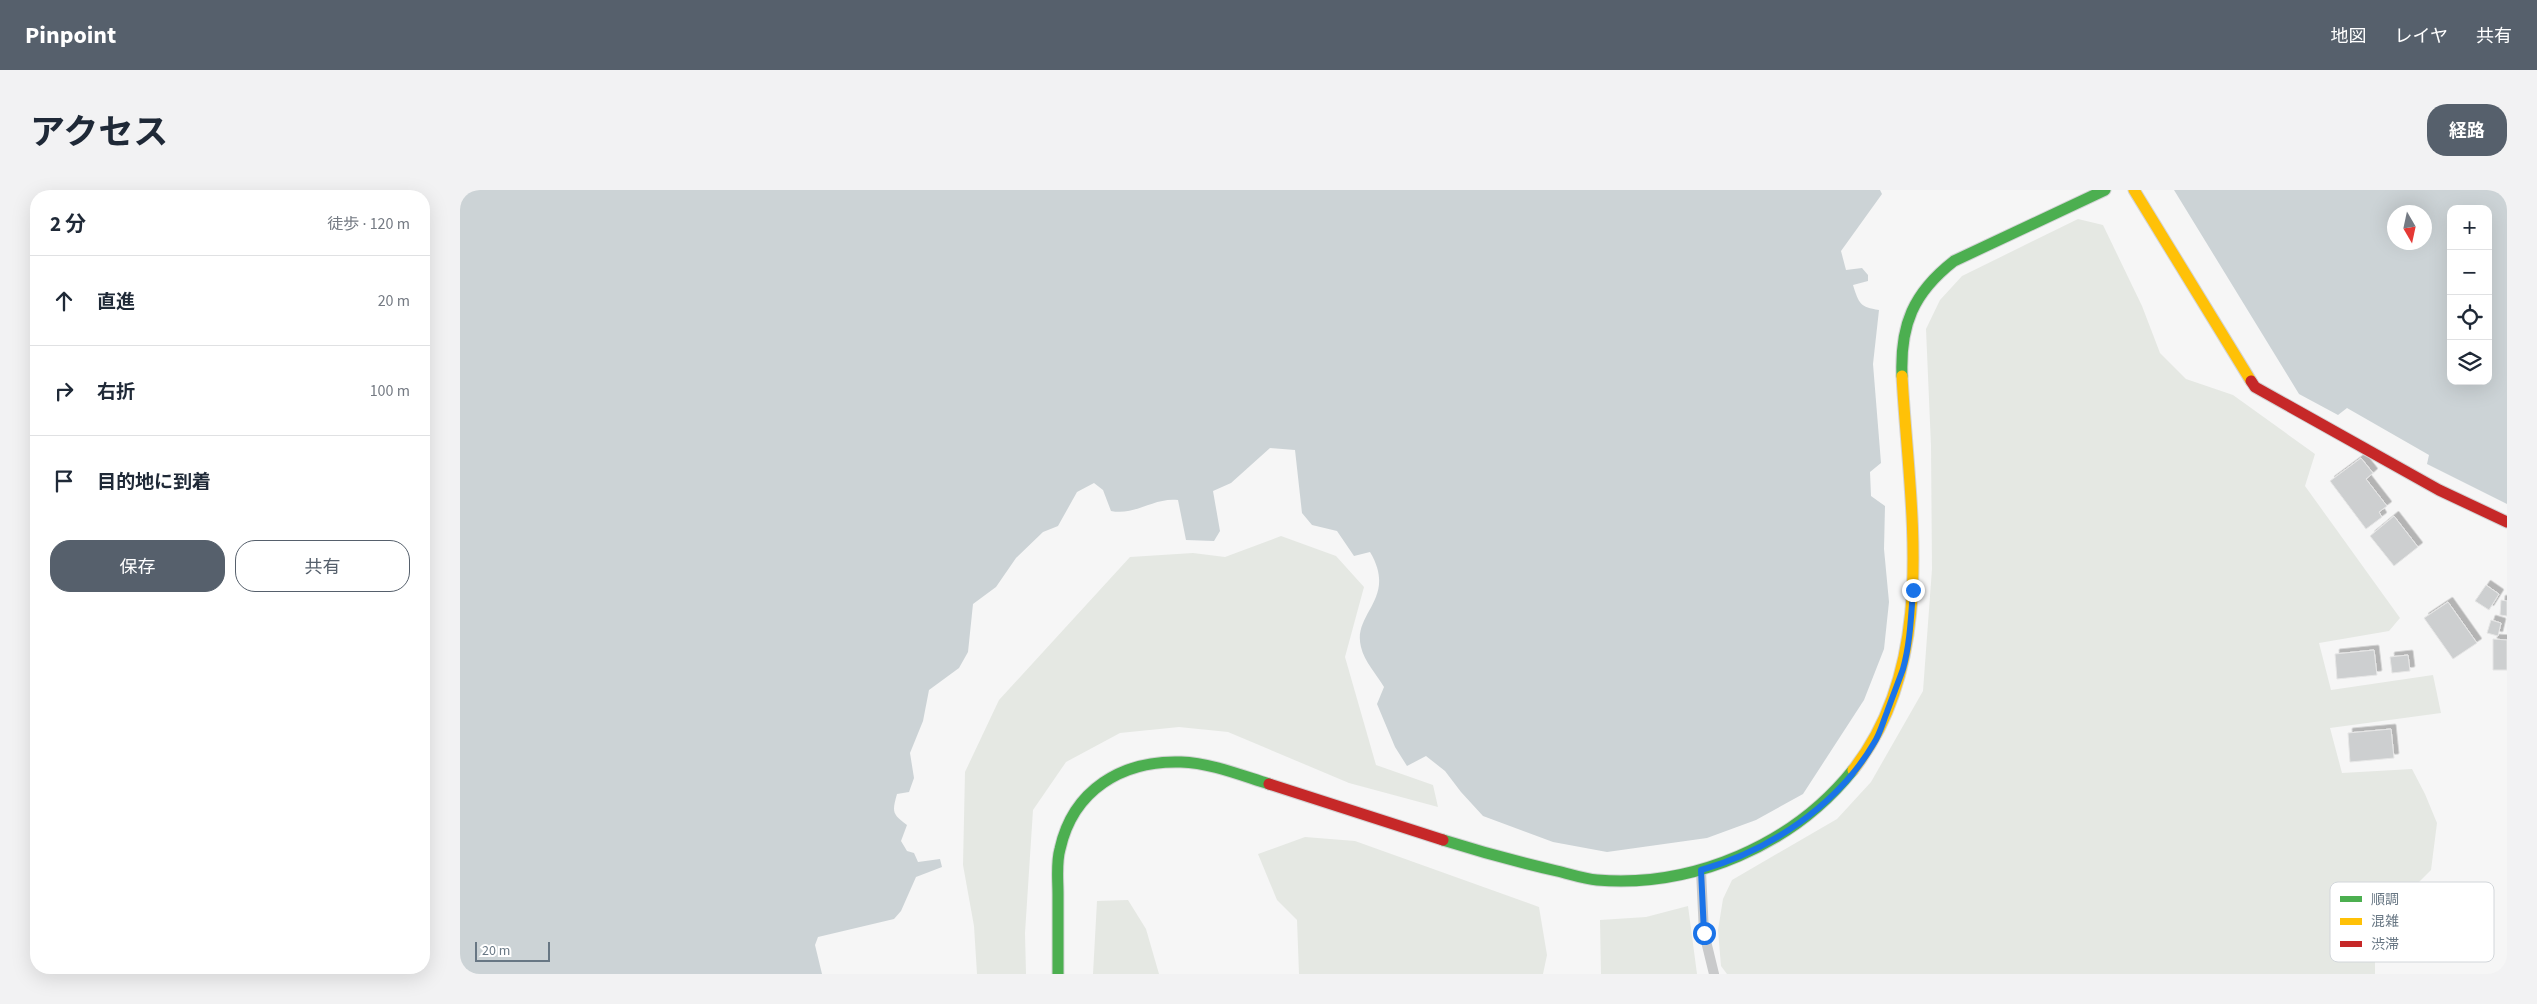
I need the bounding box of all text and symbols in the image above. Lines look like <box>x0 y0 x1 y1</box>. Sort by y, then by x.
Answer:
text: Pinpoint <box>25 18 116 53</box>
text: 地図 <box>2331 24 2367 49</box>
text: レイヤ <box>2395 24 2448 49</box>
text: 共有 <box>2476 24 2512 49</box>
button: 経路 <box>2427 104 2507 156</box>
text: アクセス <box>30 108 168 158</box>
north arrow <box>2387 205 2432 250</box>
map controls <box>2447 205 2492 385</box>
button: + <box>2447 205 2492 250</box>
text: 2 分 <box>50 209 86 239</box>
text: 徒歩 · 120 m <box>327 213 410 235</box>
button: − <box>2447 250 2492 295</box>
icon: ahead <box>50 287 78 315</box>
text: 直進 <box>97 289 135 316</box>
text: 20 m <box>378 290 410 312</box>
button: locate <box>2447 295 2492 340</box>
button: layers <box>2447 340 2492 385</box>
icon: right <box>50 377 78 405</box>
text: 右折 <box>97 379 135 406</box>
text: 100 m <box>370 380 410 402</box>
icon: arrive <box>50 467 78 495</box>
text: 目的地に到着 <box>97 469 211 496</box>
button: 保存 <box>50 540 225 592</box>
button: 共有 <box>235 540 410 592</box>
route end <box>1902 579 1925 602</box>
legend <box>2330 882 2494 962</box>
text: 順調 <box>2371 890 2399 910</box>
text: 混雑 <box>2371 912 2399 932</box>
route start <box>1693 922 1716 945</box>
text: 渋滞 <box>2371 935 2399 955</box>
scale bar <box>475 939 550 962</box>
text: 20 m <box>482 941 510 961</box>

